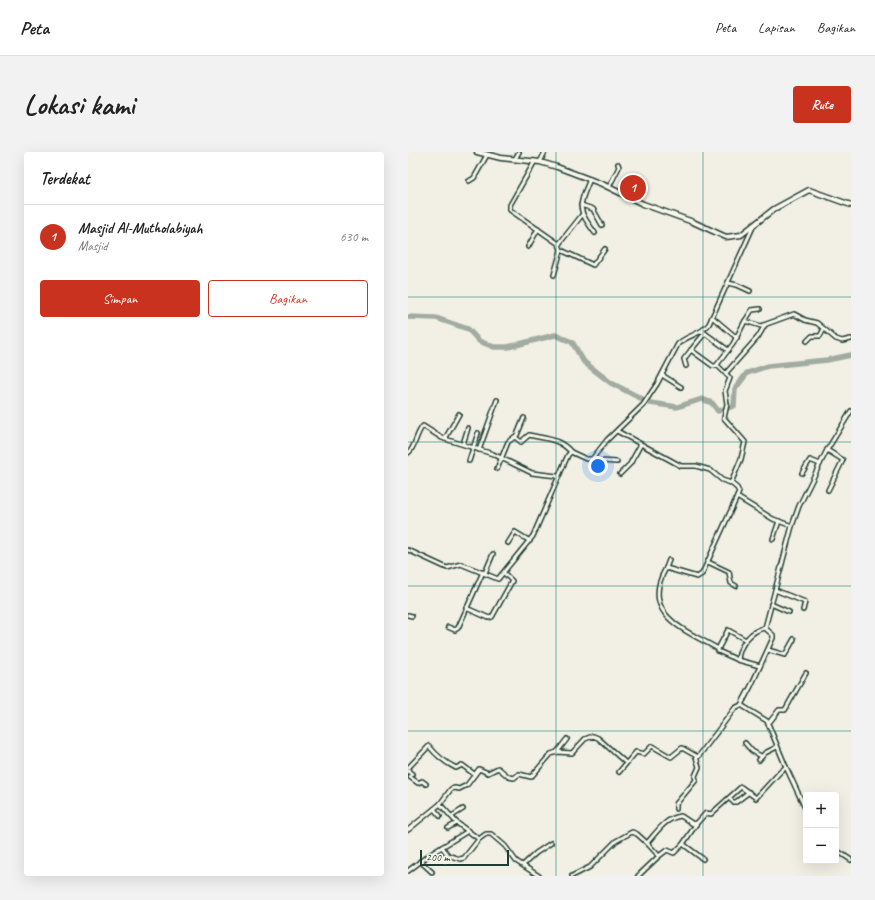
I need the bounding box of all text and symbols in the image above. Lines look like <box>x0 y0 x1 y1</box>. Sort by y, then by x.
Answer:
text: Peta <box>20 16 49 40</box>
text: Peta <box>715 19 736 36</box>
text: Lapisan <box>758 19 795 36</box>
text: Bagikan <box>817 19 855 36</box>
button: Rute <box>793 86 851 123</box>
text: Lokasi kami <box>24 87 134 122</box>
text: Terdekat <box>40 168 90 189</box>
pin: 1 <box>620 173 646 203</box>
text: Masjid Al-Mutholabiyah <box>78 219 202 238</box>
text: 1 <box>50 229 56 245</box>
text: 630 m <box>340 229 368 245</box>
text: Masjid <box>78 238 108 254</box>
button: Simpan <box>40 280 200 317</box>
button: Bagikan <box>208 280 368 317</box>
your location <box>588 456 608 476</box>
map controls <box>803 792 839 864</box>
button: + <box>803 792 839 828</box>
button: − <box>803 828 839 864</box>
scale bar <box>420 848 509 867</box>
text: 200 m <box>426 850 450 864</box>

